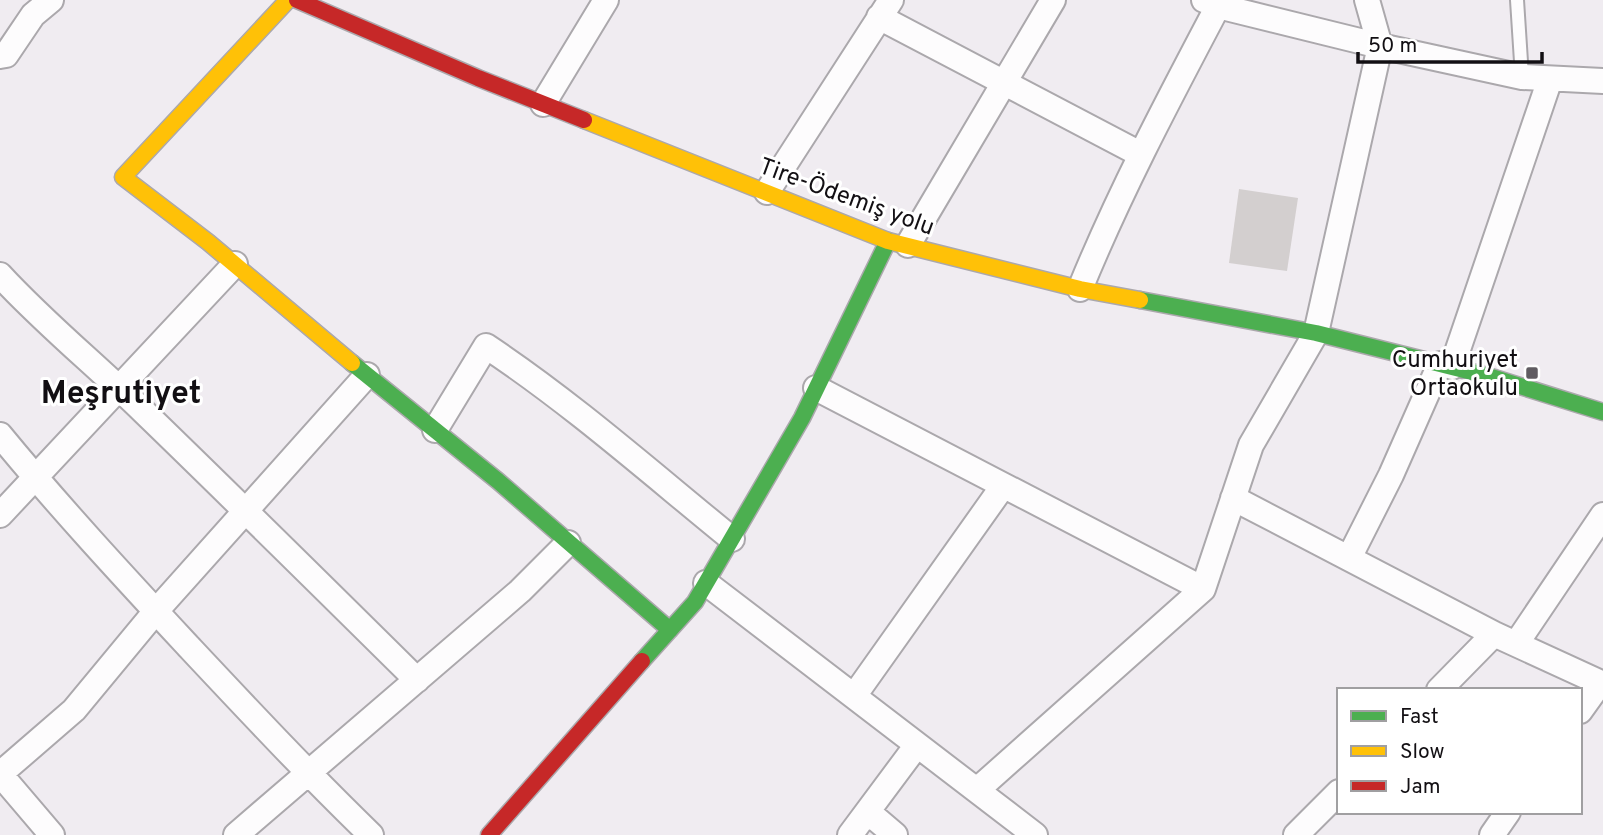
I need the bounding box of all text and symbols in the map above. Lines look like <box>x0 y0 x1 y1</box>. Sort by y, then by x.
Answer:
scale bar <box>1358 21 1542 65</box>
text: 50 m <box>1368 33 1417 60</box>
street label: Tire-Ödemiş yolu <box>754 150 939 244</box>
place label: Cumhuriyet Ortaokulu <box>1392 346 1518 404</box>
marker: Cumhuriyet Ortaokulu <box>1524 365 1540 381</box>
district label: Meşrutiyet <box>41 375 201 415</box>
legend <box>1337 688 1582 814</box>
text: Fast <box>1400 704 1439 731</box>
text: Slow <box>1400 739 1445 766</box>
text: Jam <box>1400 774 1441 801</box>

